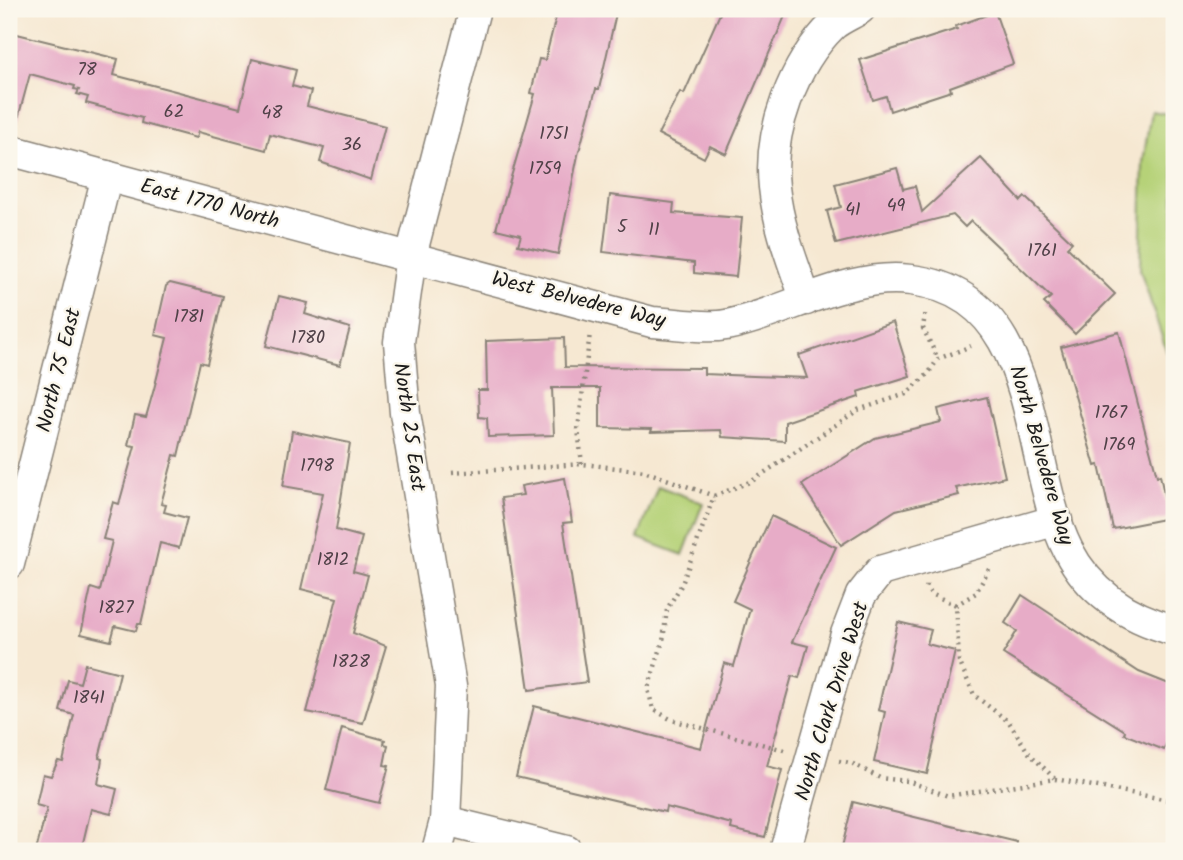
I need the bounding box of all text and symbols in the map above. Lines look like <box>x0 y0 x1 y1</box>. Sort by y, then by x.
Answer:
house number: 78 <box>77 56 97 85</box>
house number: 62 <box>164 98 184 127</box>
house number: 48 <box>262 99 283 128</box>
house number: 1751 <box>539 120 569 149</box>
house number: 36 <box>342 131 362 160</box>
house number: 1759 <box>529 155 561 184</box>
street label: East 1770 North <box>136 170 283 239</box>
house number: 49 <box>887 192 906 221</box>
house number: 41 <box>845 196 861 225</box>
house number: 5 <box>617 213 628 242</box>
house number: 11 <box>648 216 660 245</box>
house number: 1761 <box>1027 237 1057 266</box>
street label: West Belvedere Way <box>488 263 669 338</box>
house number: 1781 <box>174 303 204 332</box>
street label: North 75 East <box>28 304 91 436</box>
house number: 1780 <box>291 324 325 353</box>
street label: North 25 East <box>383 361 434 495</box>
street label: North Belvedere Way <box>999 362 1082 549</box>
house number: 1767 <box>1095 399 1128 428</box>
house number: 1769 <box>1103 431 1136 460</box>
house number: 1798 <box>300 452 334 481</box>
house number: 1812 <box>317 546 349 575</box>
house number: 1827 <box>98 594 134 623</box>
street label: North Clark Drive West <box>786 597 879 805</box>
house number: 1828 <box>332 648 370 677</box>
house number: 1841 <box>73 684 105 713</box>

